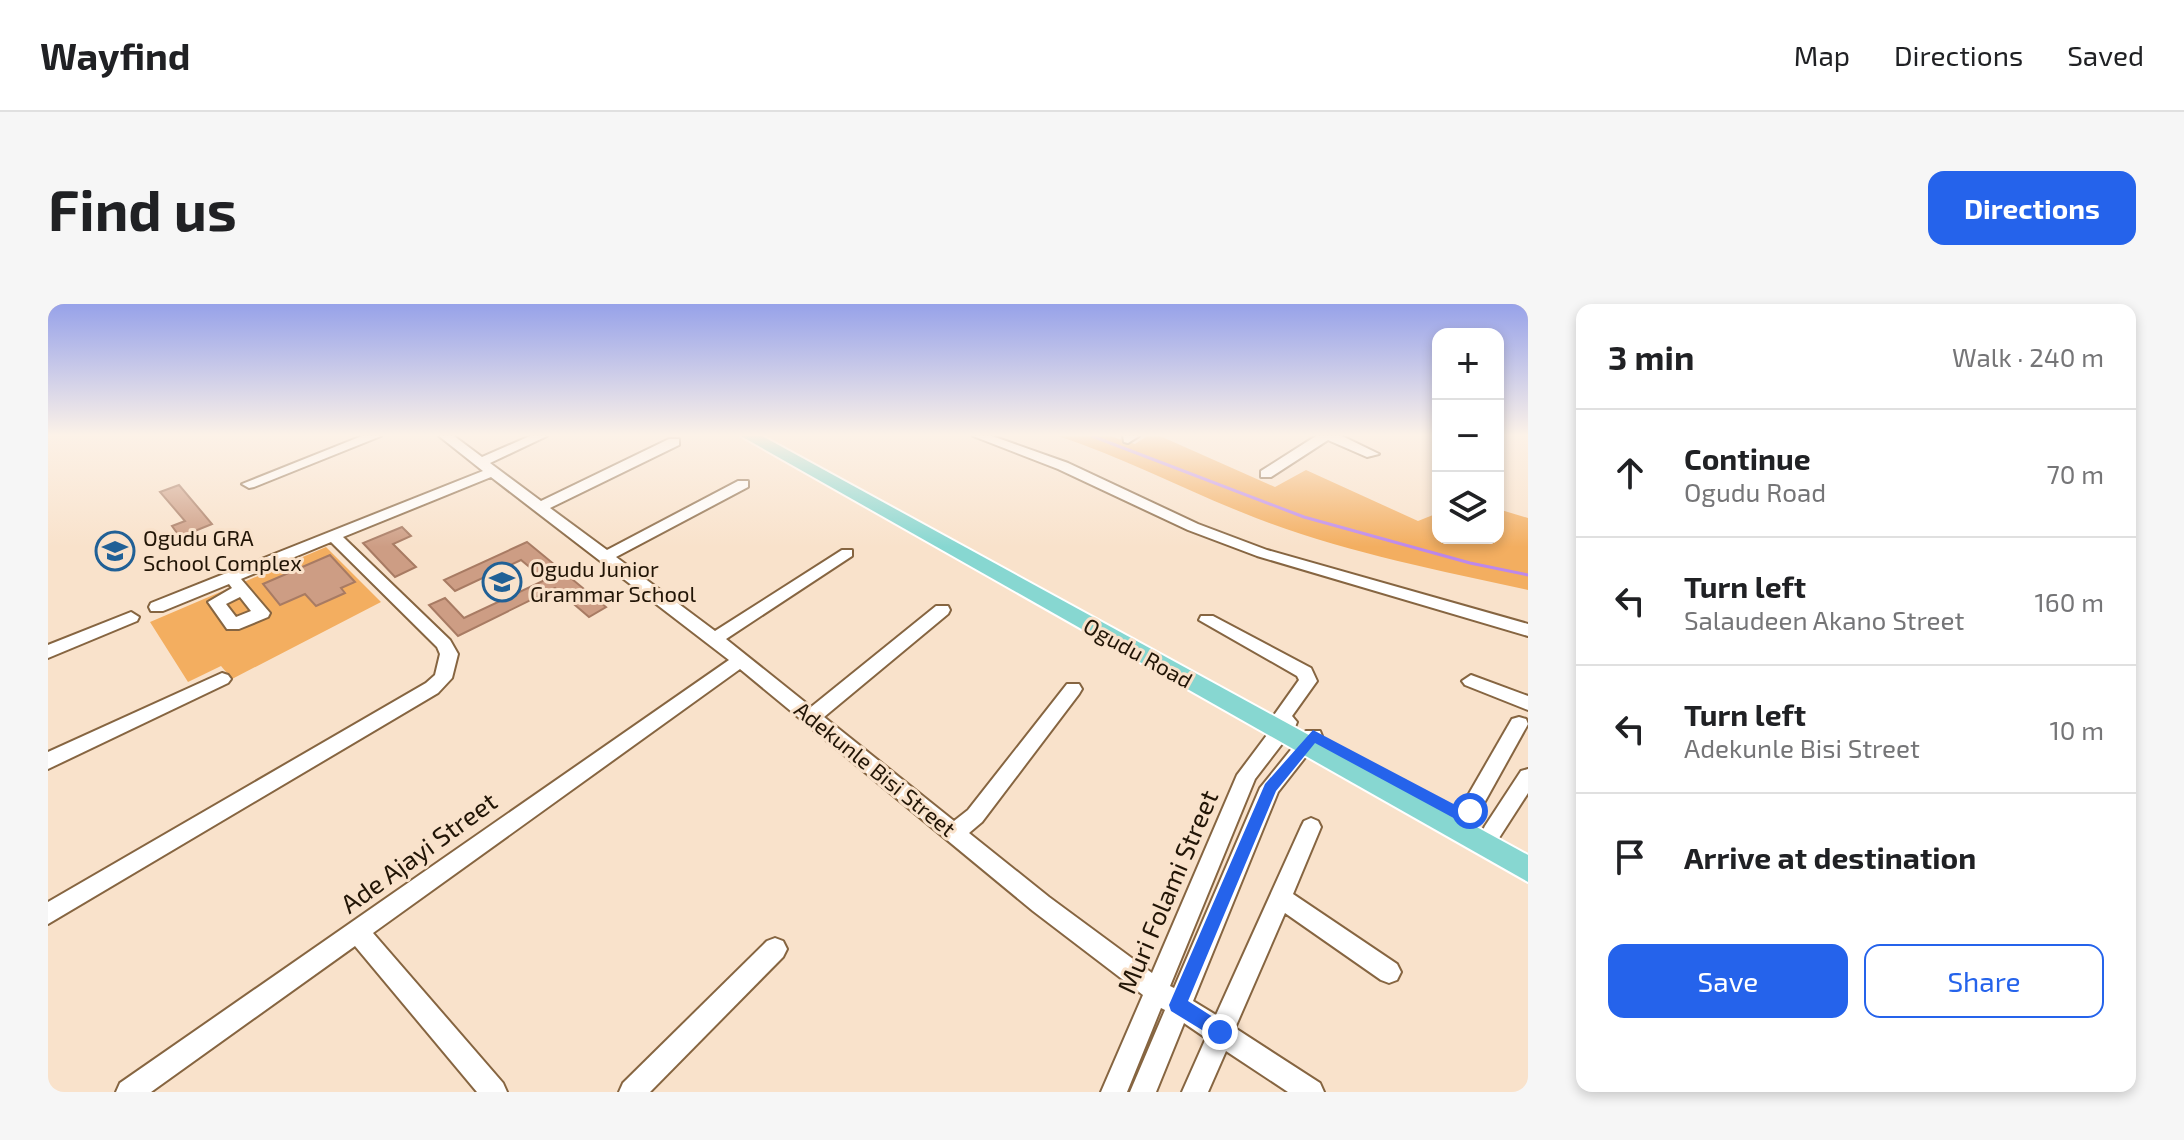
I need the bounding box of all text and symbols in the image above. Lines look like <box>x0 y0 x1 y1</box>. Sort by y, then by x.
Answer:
text: Wayfind <box>40 32 191 78</box>
text: Map <box>1794 38 1850 72</box>
text: Directions <box>1894 38 2023 72</box>
text: Saved <box>2067 38 2144 72</box>
button: Directions <box>1928 171 2136 245</box>
text: Find us <box>48 175 237 242</box>
map controls <box>1432 328 1504 544</box>
button: + <box>1432 328 1504 400</box>
text: 3 min <box>1608 336 1694 377</box>
text: Walk · 240 m <box>1952 341 2104 372</box>
button: − <box>1432 400 1504 472</box>
text: Continue <box>1684 440 1811 476</box>
icon: ahead <box>1608 451 1652 495</box>
text: 70 m <box>2046 458 2104 489</box>
button: layers <box>1432 472 1504 544</box>
text: Ogudu Road <box>1684 476 1826 507</box>
place label: Ogudu GRA School Complex <box>143 524 302 575</box>
school or university icon: Ogudu GRA School Complex <box>94 530 136 572</box>
place label: Ogudu Junior Grammar School <box>530 555 696 606</box>
school or university icon: Ogudu Junior Grammar School <box>481 561 523 603</box>
text: Turn left <box>1684 568 1806 604</box>
icon: left <box>1608 579 1652 623</box>
text: 160 m <box>2035 586 2104 617</box>
text: Salaudeen Akano Street <box>1684 604 1964 635</box>
street label: Ogudu Road <box>1080 612 1197 693</box>
street label: Adekunle Bisi Street <box>790 695 961 841</box>
text: Turn left <box>1684 696 1806 732</box>
icon: left <box>1608 707 1652 751</box>
text: 10 m <box>2049 714 2104 745</box>
text: Adekunle Bisi Street <box>1684 732 1920 763</box>
street label: Ade Ajayi Street <box>334 785 502 919</box>
street label: Muri Folami Street <box>1110 785 1223 998</box>
route start <box>1452 793 1488 829</box>
icon: arrive <box>1608 835 1652 879</box>
text: Arrive at destination <box>1684 839 1976 875</box>
button: Save <box>1608 944 1848 1018</box>
button: Share <box>1864 944 2104 1018</box>
route end <box>1202 1014 1238 1050</box>

